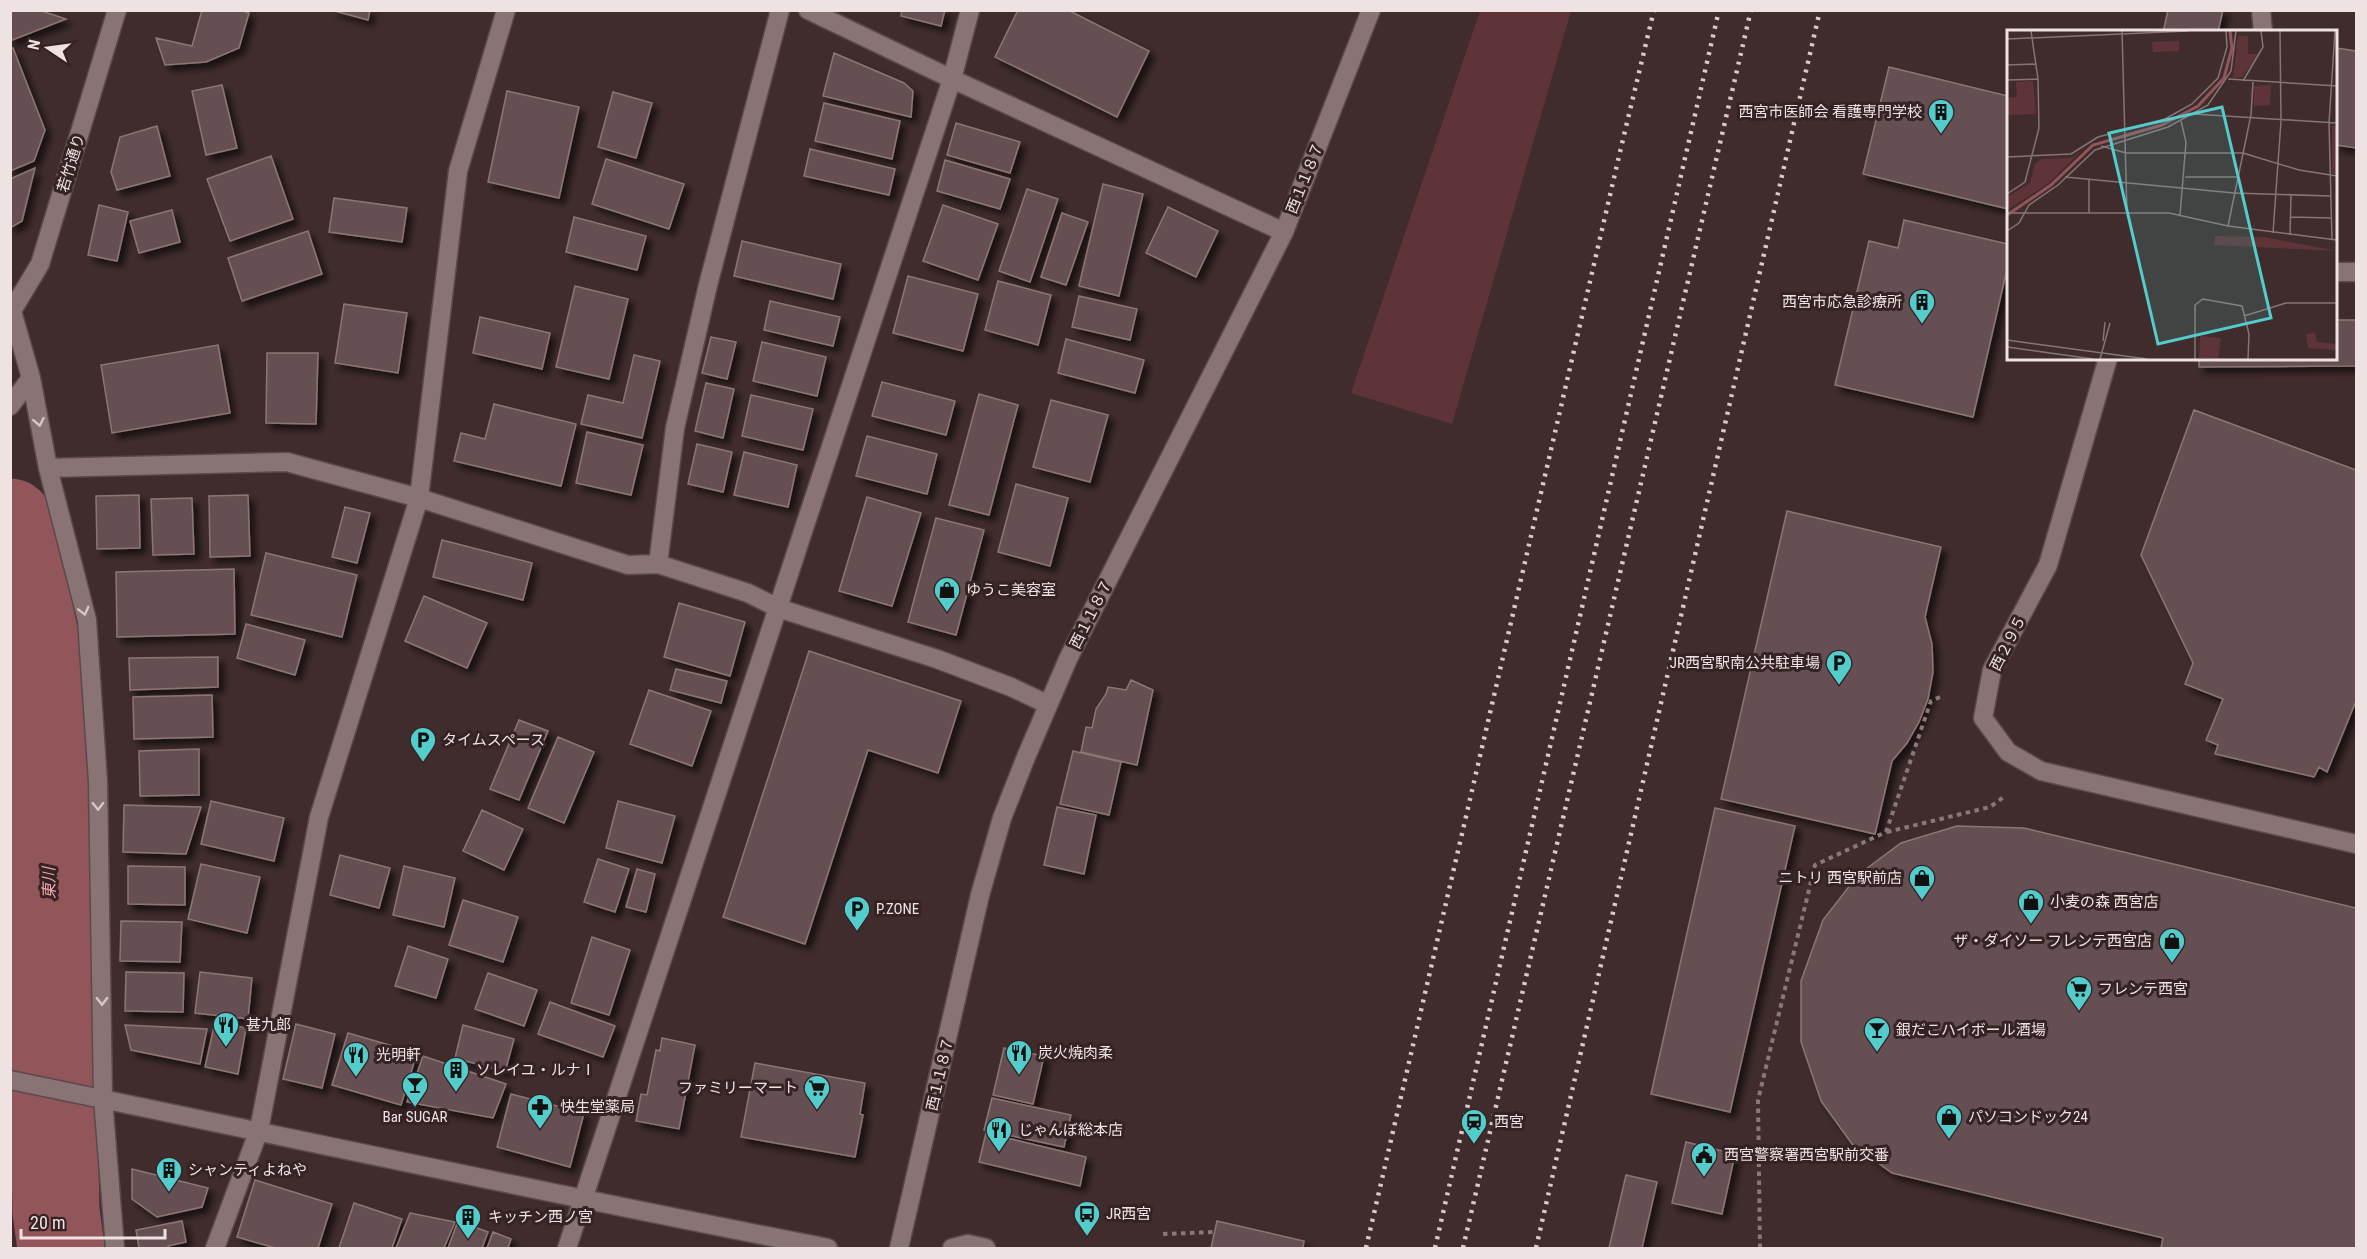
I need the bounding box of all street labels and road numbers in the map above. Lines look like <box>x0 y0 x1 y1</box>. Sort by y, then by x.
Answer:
street label: 若竹通り <box>54 132 88 194</box>
street label: 西１１８７ <box>1283 140 1327 216</box>
street label: 西１１８７ <box>1066 576 1116 652</box>
street label: 西２９５ <box>1986 612 2030 674</box>
street label: 西１１８７ <box>923 1035 957 1113</box>

